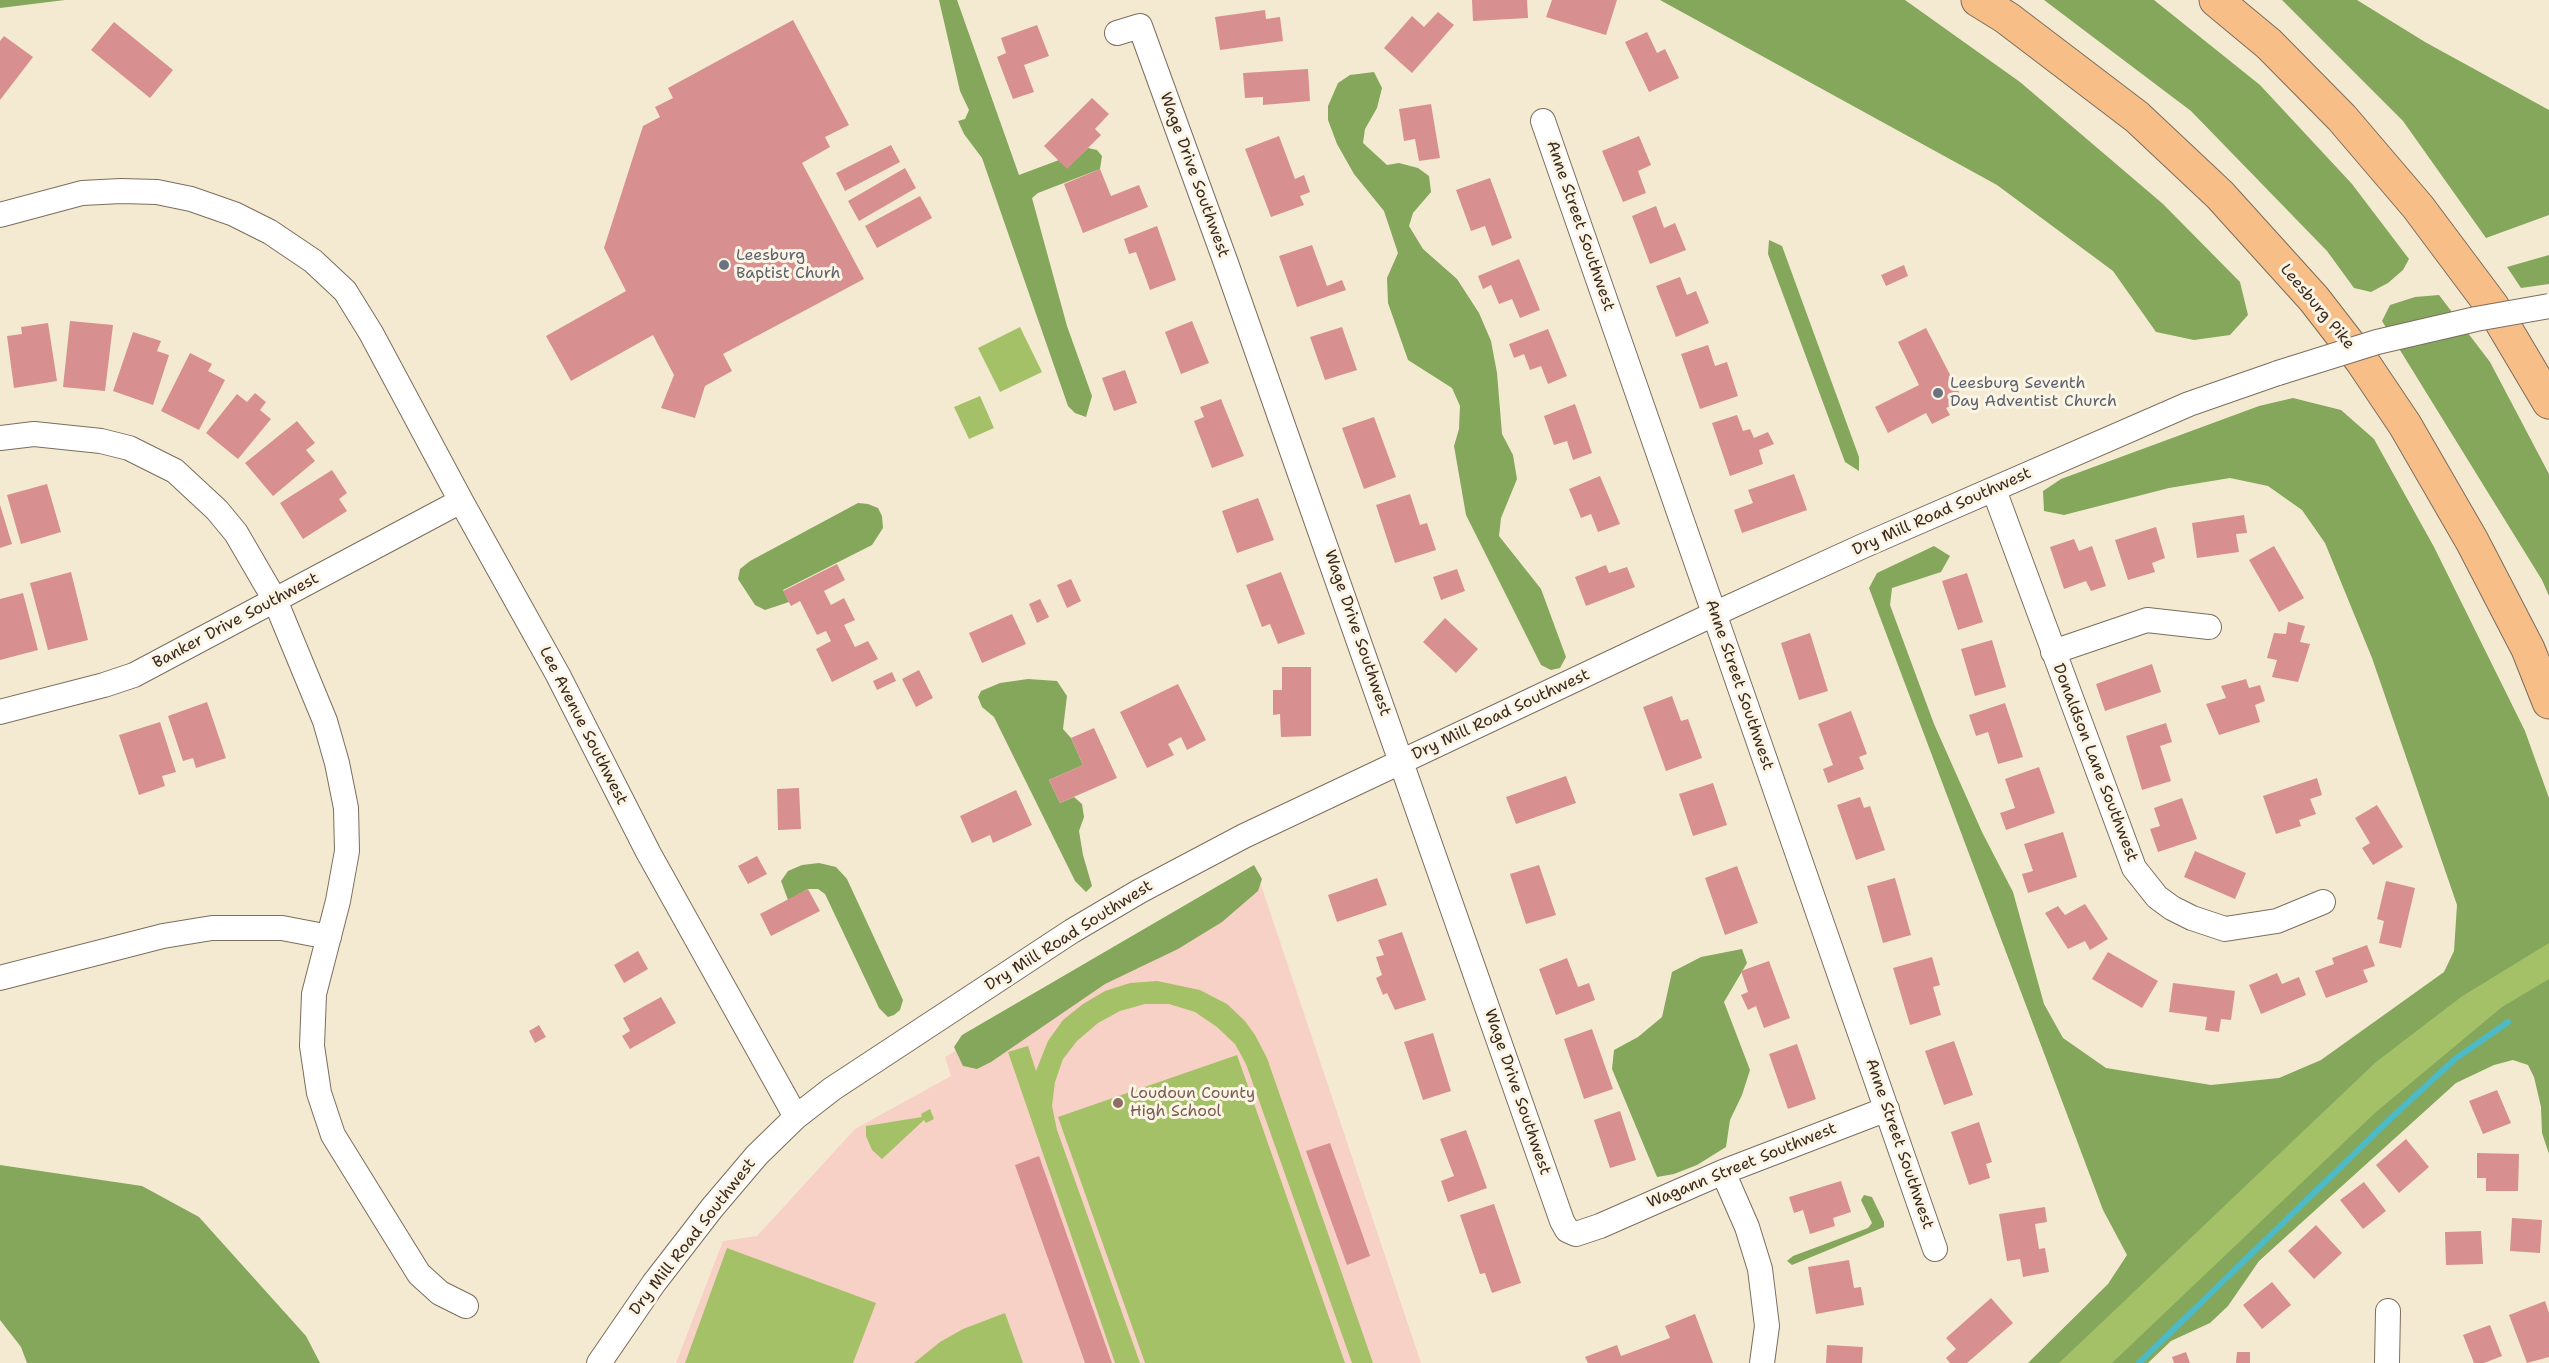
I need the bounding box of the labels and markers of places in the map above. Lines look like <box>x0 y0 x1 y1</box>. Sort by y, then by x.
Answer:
place label: Leesburg Baptist Churh <box>736 246 840 284</box>
marker: Leesburg Baptist Churh <box>717 258 731 272</box>
place label: Leesburg Seventh Day Adventist Church <box>1950 374 2117 412</box>
marker: Leesburg Seventh Day Adventist Church <box>1931 386 1945 400</box>
place label: Loudoun County High School <box>1130 1084 1255 1122</box>
marker: Loudoun County High School <box>1111 1096 1125 1110</box>

